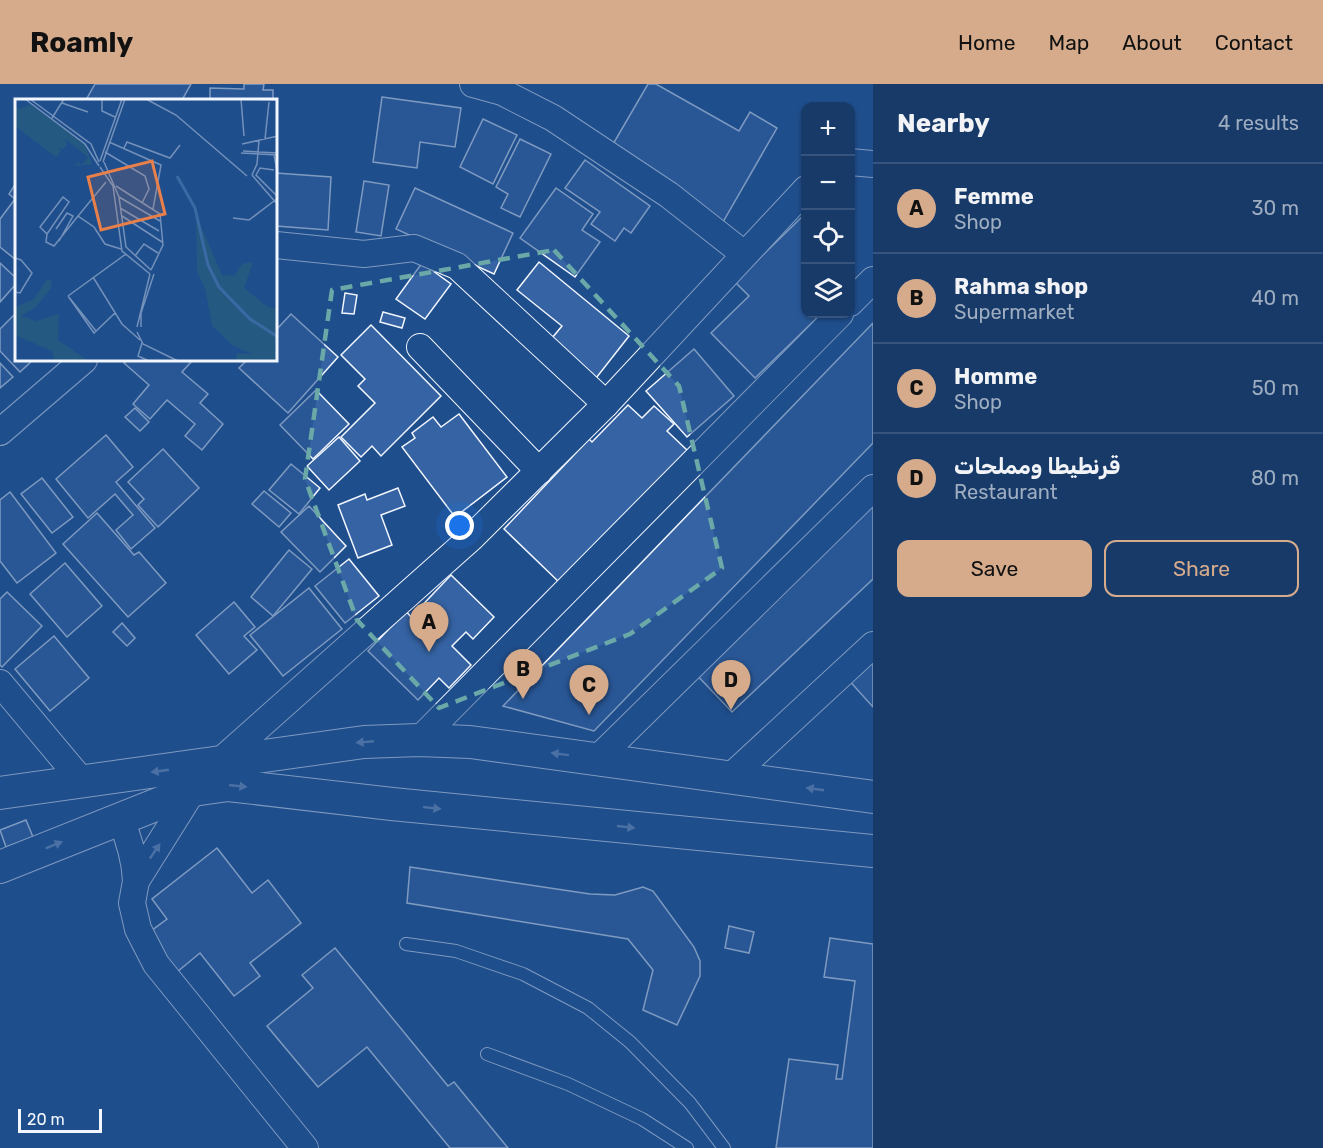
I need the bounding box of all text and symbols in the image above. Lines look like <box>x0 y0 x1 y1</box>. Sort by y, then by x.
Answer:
text: Roamly <box>30 26 133 59</box>
text: Home <box>958 30 1015 55</box>
text: Map <box>1048 30 1089 55</box>
text: About <box>1122 30 1182 55</box>
text: Contact <box>1215 30 1293 55</box>
inset map <box>15 99 278 362</box>
map controls <box>801 102 855 318</box>
button: + <box>801 102 855 156</box>
text: Nearby <box>897 108 990 139</box>
text: 4 results <box>1218 111 1299 135</box>
button: − <box>801 156 855 210</box>
text: Femme <box>954 183 1034 210</box>
text: A <box>909 196 924 220</box>
text: 30 m <box>1252 196 1299 220</box>
button: locate <box>801 210 855 264</box>
text: Shop <box>954 210 1002 234</box>
button: layers <box>801 264 855 318</box>
text: Rahma shop <box>954 273 1088 300</box>
text: B <box>909 286 924 310</box>
text: 40 m <box>1251 286 1299 310</box>
text: Supermarket <box>954 300 1074 324</box>
text: Homme <box>954 363 1037 390</box>
text: C <box>909 376 924 400</box>
text: 50 m <box>1252 376 1299 400</box>
text: Shop <box>954 390 1002 414</box>
text: قرنطيطا ومملحات <box>954 453 1120 480</box>
text: D <box>909 466 924 490</box>
text: 80 m <box>1251 466 1299 490</box>
text: Restaurant <box>954 480 1058 504</box>
your location <box>445 511 474 540</box>
button: Save <box>897 540 1092 597</box>
button: Share <box>1104 540 1299 597</box>
pin: A <box>410 602 448 652</box>
pin: B <box>504 650 542 699</box>
pin: D <box>712 660 750 710</box>
pin: C <box>570 666 608 715</box>
one-way arrow <box>356 737 375 747</box>
one-way arrow <box>550 749 569 758</box>
one-way arrow <box>150 766 169 775</box>
one-way arrow <box>229 781 248 791</box>
one-way arrow <box>805 785 824 794</box>
one-way arrow <box>423 803 442 813</box>
one-way arrow <box>617 822 636 832</box>
one-way arrow <box>45 840 63 849</box>
one-way arrow <box>150 843 161 859</box>
scale bar <box>18 1106 102 1134</box>
text: 20 m <box>27 1110 65 1129</box>

